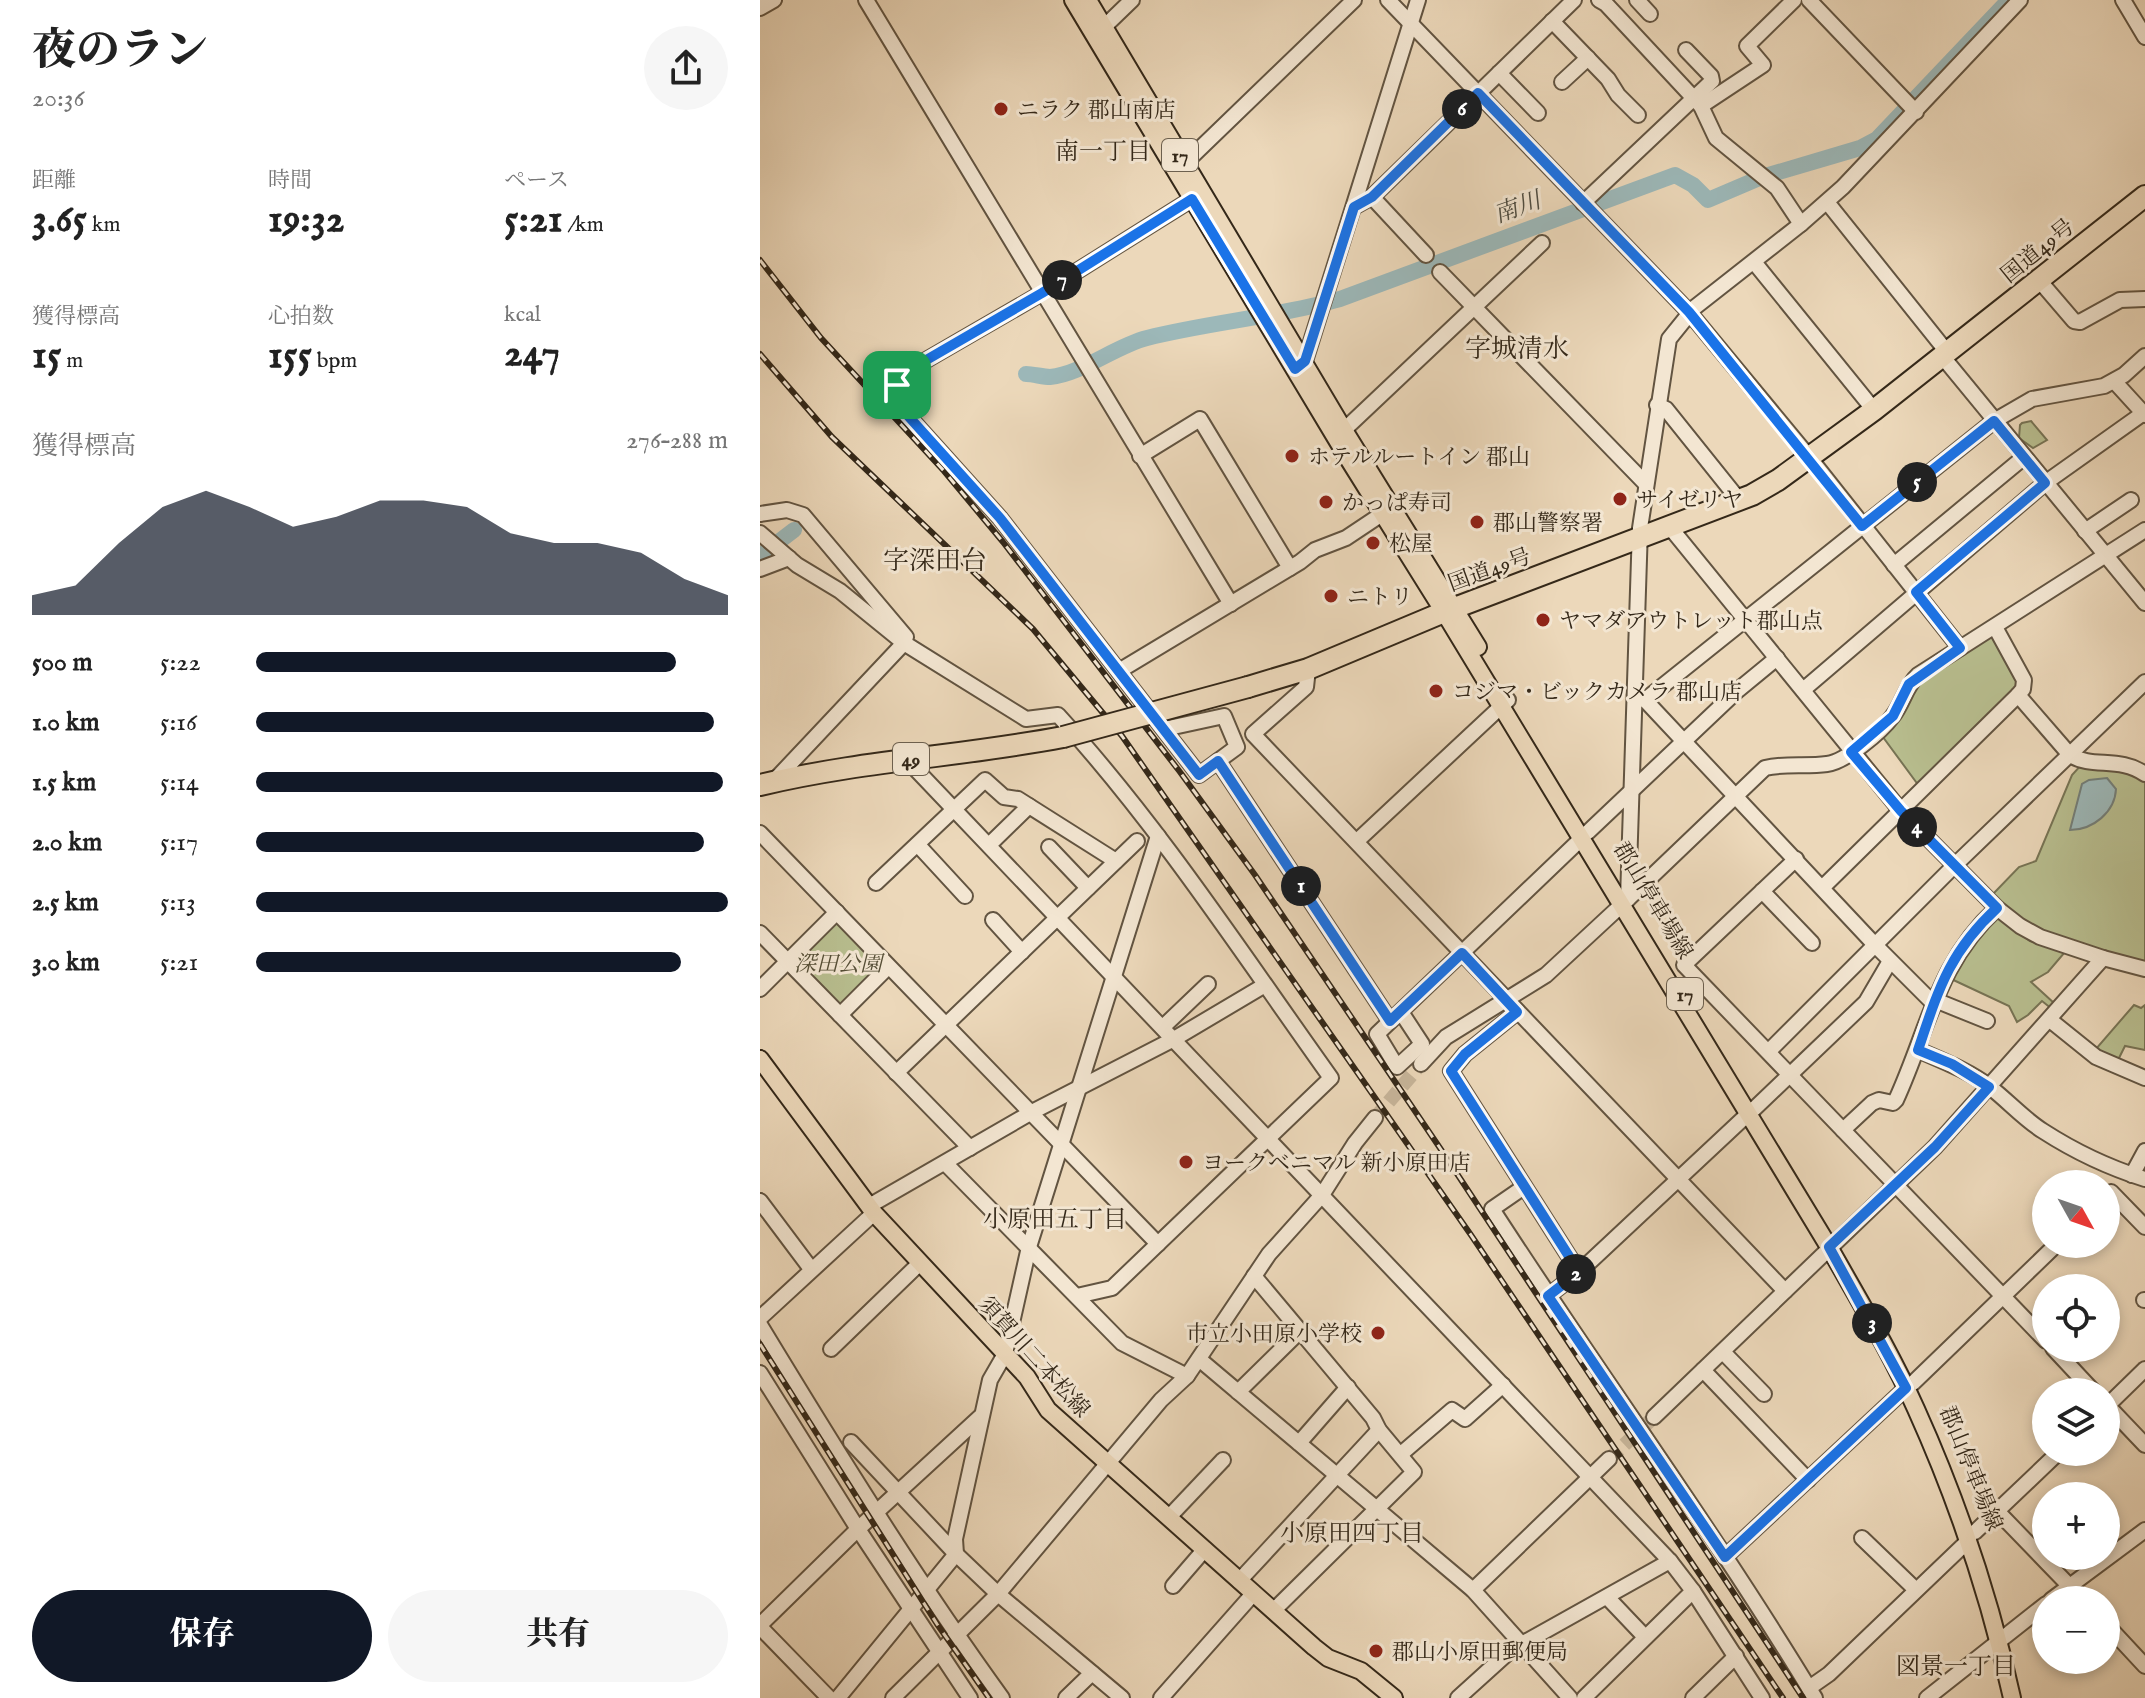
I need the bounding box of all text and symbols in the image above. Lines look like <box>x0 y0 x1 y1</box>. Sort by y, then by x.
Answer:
text: 夜のラン <box>32 24 208 80</box>
button: share <box>644 26 728 110</box>
text: 20:36 <box>32 82 85 115</box>
pin: 6 <box>1442 89 1482 129</box>
text: 6 <box>1457 95 1467 123</box>
place label: ニラク 郡山南店 <box>1017 97 1176 125</box>
marker: ニラク 郡山南店 <box>992 100 1010 118</box>
district label: 南一丁目 <box>1055 137 1151 168</box>
road number: 17 <box>1162 139 1198 171</box>
text: 距離 <box>32 167 76 195</box>
text: 時間 <box>268 167 312 195</box>
text: ペース <box>504 167 569 195</box>
water label: 南川 <box>1490 185 1548 231</box>
text: 3.65 <box>32 195 87 246</box>
text: 19:32 <box>268 195 345 246</box>
text: 5:21 <box>504 195 563 246</box>
text: km <box>87 211 120 239</box>
text: /km <box>563 211 604 239</box>
street label: 国道49号 <box>1996 213 2081 290</box>
pin: 7 <box>1042 260 1082 300</box>
text: 7 <box>1057 266 1067 294</box>
text: kcal <box>504 301 541 329</box>
text: 獲得標高 <box>32 303 120 331</box>
text: 心拍数 <box>268 303 334 331</box>
text: 247 <box>504 329 560 380</box>
text: 15 <box>32 331 61 382</box>
text: 155 <box>268 331 312 382</box>
district label: 字城清水 <box>1465 333 1569 366</box>
text: m <box>61 347 83 375</box>
text: bpm <box>312 347 357 375</box>
pin <box>863 351 931 419</box>
icon: arrive <box>875 363 919 407</box>
text: 276–288 m <box>626 424 728 457</box>
text: 獲得標高 <box>32 430 136 463</box>
place label: ホテルルートイン 郡山 <box>1308 444 1530 472</box>
marker: ホテルルートイン 郡山 <box>1283 447 1301 465</box>
pin: 5 <box>1897 462 1937 502</box>
text: 5 <box>1913 468 1921 496</box>
place label: サイゼリヤ <box>1636 487 1743 515</box>
place label: かっぱ寿司 <box>1342 490 1452 518</box>
marker: サイゼリヤ <box>1611 490 1629 508</box>
marker: かっぱ寿司 <box>1317 493 1335 511</box>
place label: 郡山警察署 <box>1493 510 1603 538</box>
marker: 郡山警察署 <box>1468 513 1486 531</box>
place label: 松屋 <box>1389 531 1433 559</box>
marker: 松屋 <box>1364 534 1382 552</box>
street label: 国道49号 <box>1444 543 1535 599</box>
district label: 字深田台 <box>883 545 987 578</box>
place label: ニトリ <box>1347 584 1413 612</box>
marker: ニトリ <box>1322 587 1340 605</box>
place label: ヤマダアウトレット郡山点 <box>1559 608 1823 636</box>
marker: ヤマダアウトレット郡山点 <box>1534 611 1552 629</box>
text: 500 m <box>32 646 93 679</box>
text: 5:22 <box>160 646 201 679</box>
place label: コジマ・ビックカメラ 郡山店 <box>1452 679 1742 707</box>
marker: コジマ・ビックカメラ 郡山店 <box>1427 682 1445 700</box>
text: 1.0 km <box>32 706 100 739</box>
text: 5:16 <box>160 706 197 739</box>
road number: 49 <box>893 743 929 775</box>
text: 1.5 km <box>32 766 96 799</box>
text: 5:14 <box>160 766 199 799</box>
pin: 4 <box>1897 807 1937 847</box>
text: 4 <box>1912 813 1922 841</box>
text: 2.0 km <box>32 826 102 859</box>
text: 5:17 <box>160 826 198 859</box>
street label: 郡山停車場線 <box>1606 837 1698 965</box>
pin: 1 <box>1281 866 1321 906</box>
text: 1 <box>1297 872 1305 900</box>
text: 2.5 km <box>32 886 99 919</box>
text: 5:13 <box>160 886 196 919</box>
text: 3.0 km <box>32 946 100 979</box>
text: 5:21 <box>160 946 198 979</box>
park label: 深田公園 <box>794 951 885 979</box>
road number: 17 <box>1667 978 1703 1010</box>
place label: ヨークベニマル 新小原田店 <box>1202 1150 1471 1178</box>
marker: ヨークベニマル 新小原田店 <box>1177 1153 1195 1171</box>
north arrow <box>2032 1170 2120 1258</box>
map controls <box>2032 1170 2120 1674</box>
district label: 小原田五丁目 <box>983 1205 1127 1236</box>
pin: 2 <box>1556 1254 1596 1294</box>
text: 2 <box>1571 1260 1581 1288</box>
button: locate <box>2032 1274 2120 1362</box>
street label: 須賀川二本松線 <box>972 1291 1095 1424</box>
pin: 3 <box>1852 1303 1892 1343</box>
text: 3 <box>1868 1309 1876 1337</box>
place label: 市立小田原小学校 <box>1186 1321 1362 1349</box>
marker: 市立小田原小学校 <box>1369 1324 1387 1342</box>
button: layers <box>2032 1378 2120 1466</box>
street label: 郡山停車場線 <box>1932 1402 2008 1535</box>
button: + <box>2032 1482 2120 1570</box>
district label: 小原田四丁目 <box>1280 1519 1424 1550</box>
button: − <box>2032 1586 2120 1674</box>
button: 保存 <box>32 1590 372 1682</box>
button: 共有 <box>388 1590 728 1682</box>
place label: 郡山小原田郵便局 <box>1392 1639 1568 1667</box>
marker: 郡山小原田郵便局 <box>1367 1642 1385 1660</box>
district label: 図景一丁目 <box>1896 1652 2016 1683</box>

